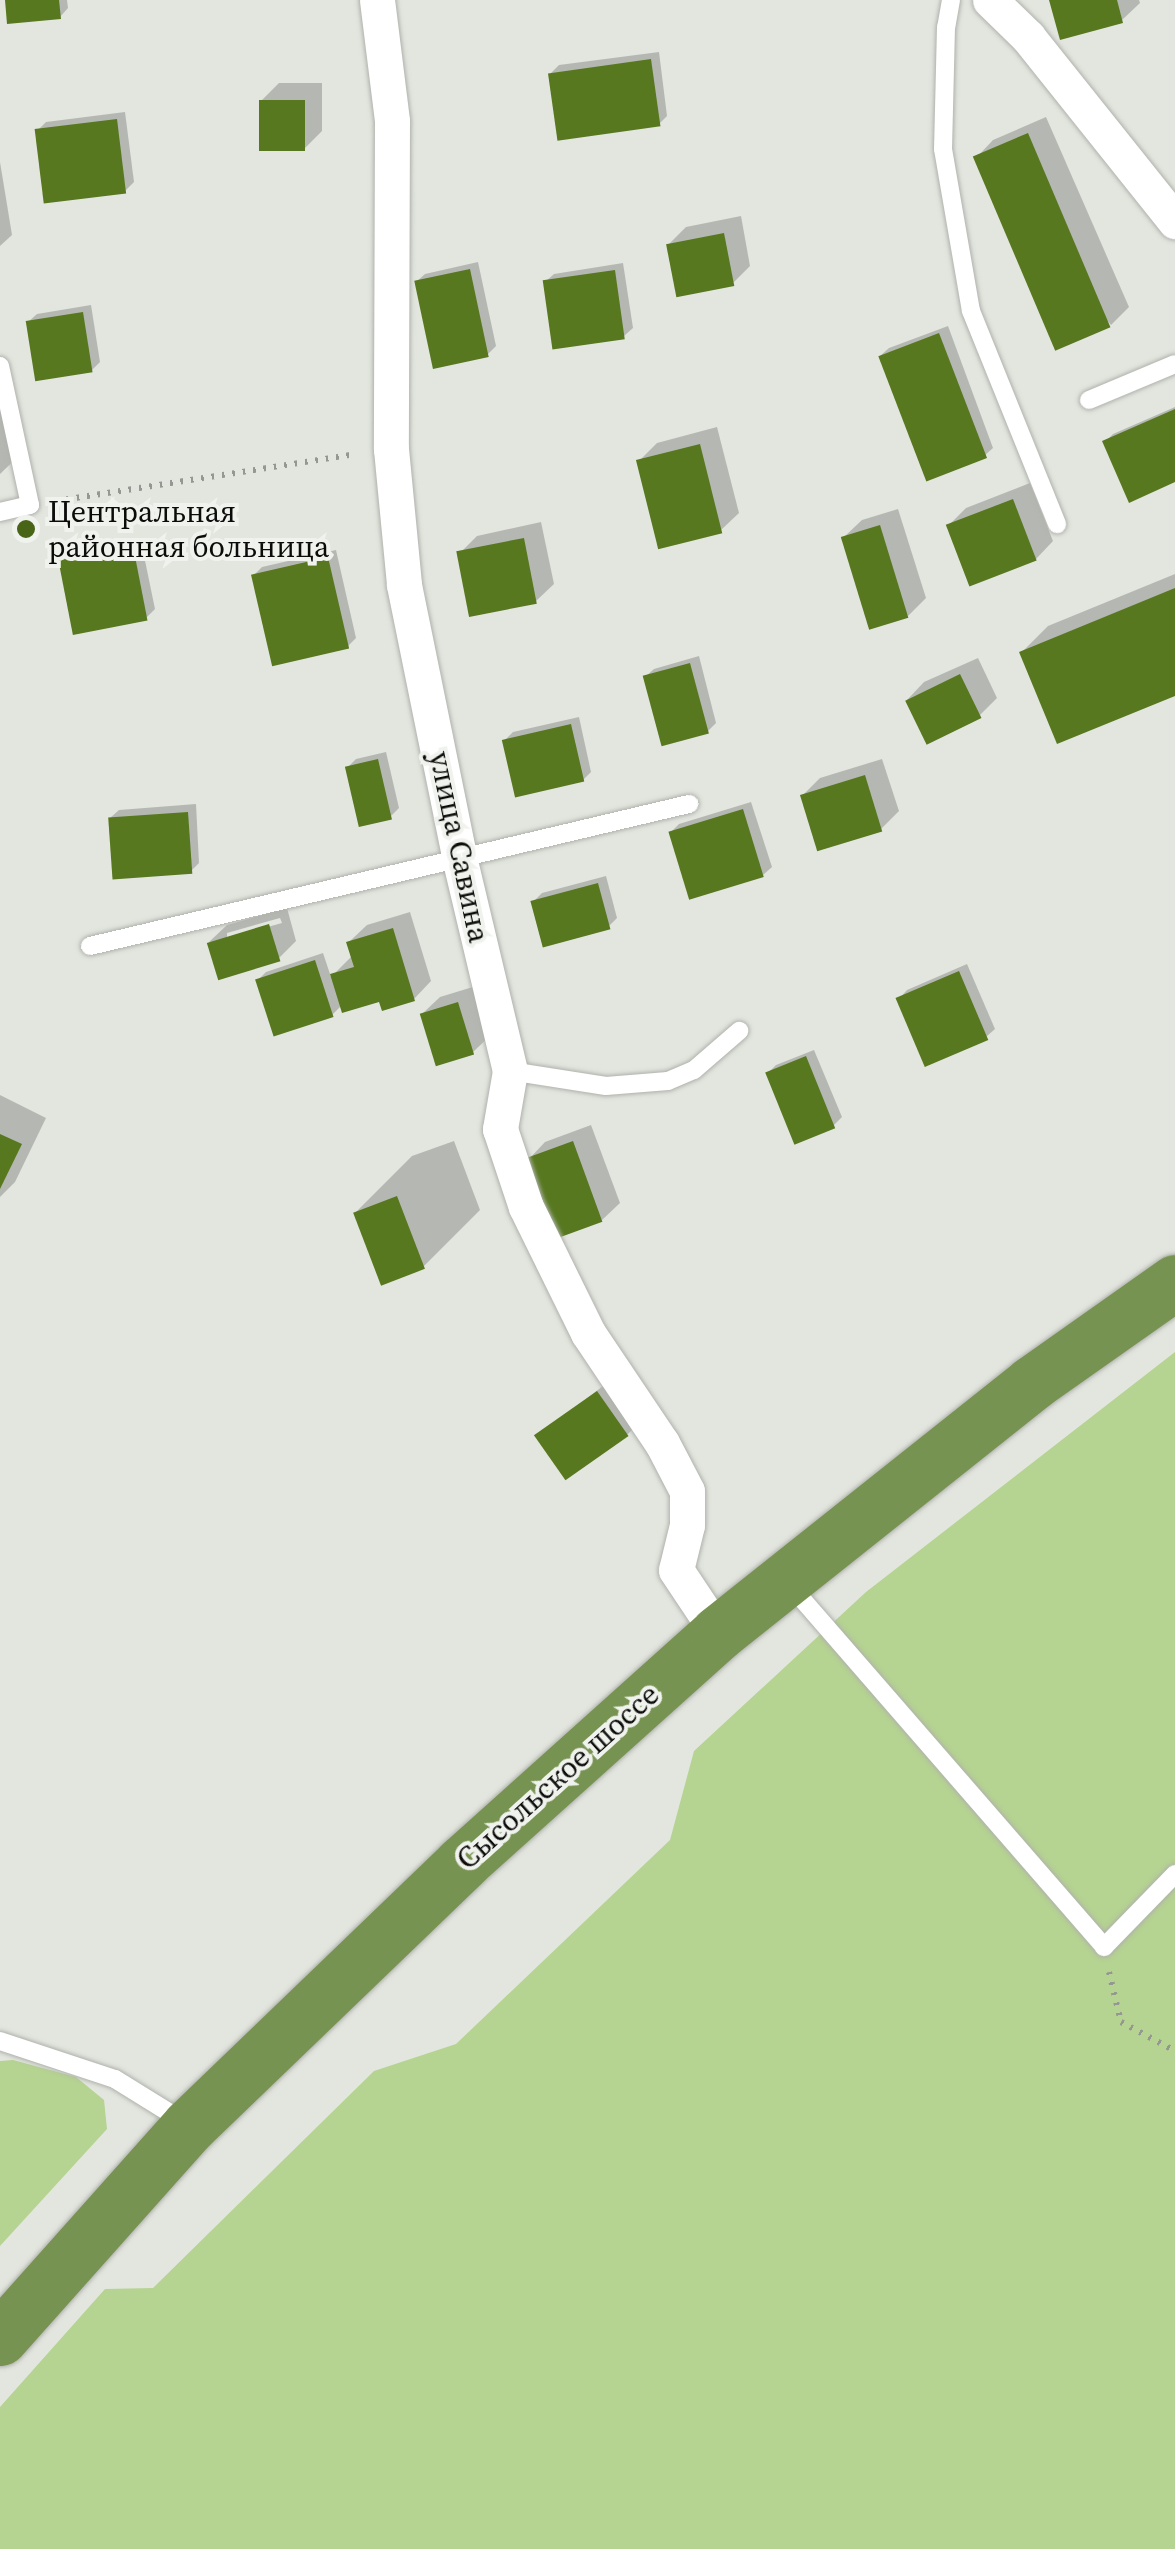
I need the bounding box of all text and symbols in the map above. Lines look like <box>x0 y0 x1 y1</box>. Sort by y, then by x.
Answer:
place label: Центральная районная больница <box>48 494 329 564</box>
marker: Центральная районная больница <box>13 516 39 542</box>
street label: улица Савина <box>421 748 497 946</box>
street label: Сысольское шоссе <box>449 1677 667 1877</box>

